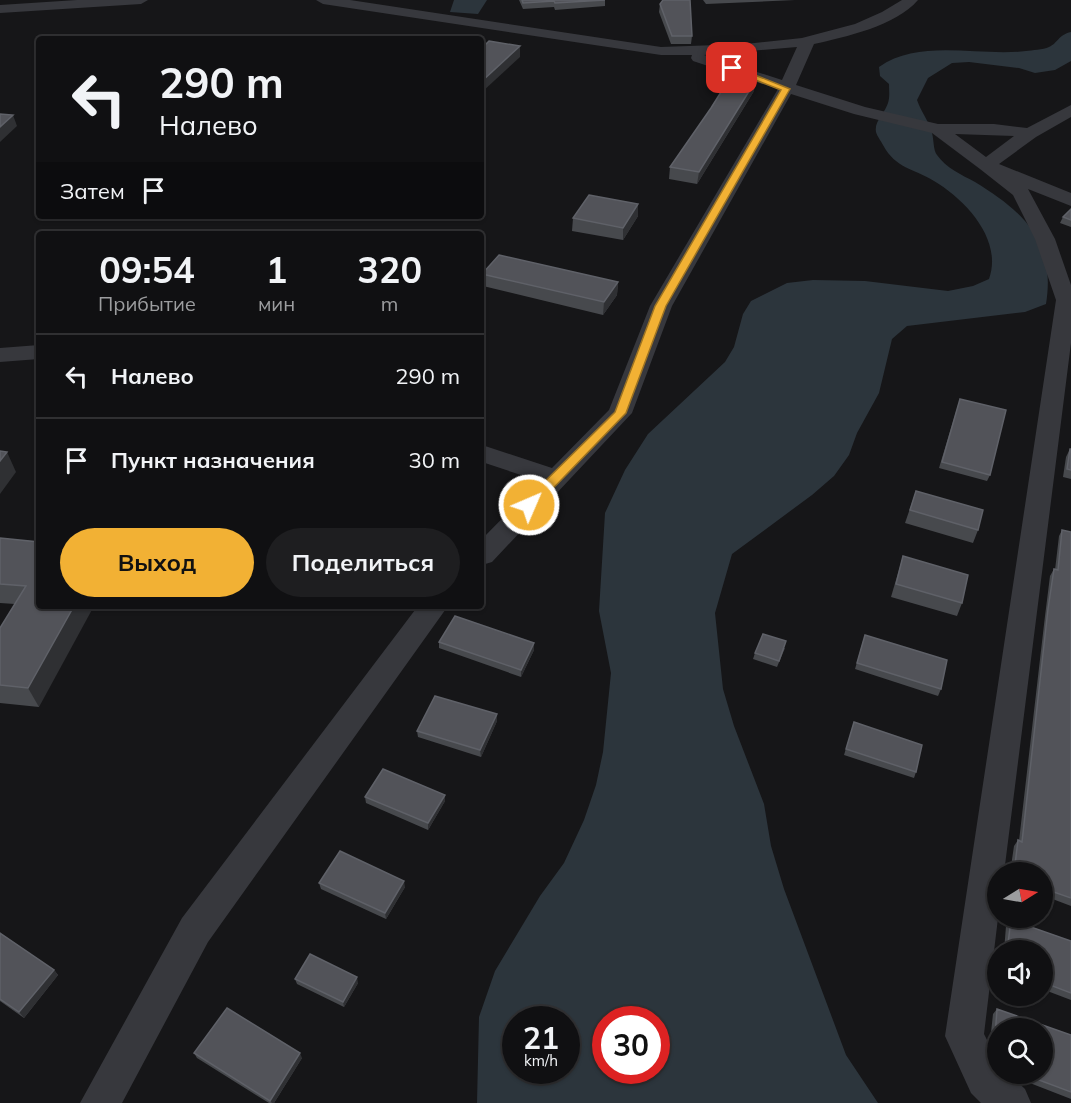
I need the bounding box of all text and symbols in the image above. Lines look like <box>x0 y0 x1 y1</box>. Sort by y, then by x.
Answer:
pin <box>706 42 757 93</box>
icon: arrive <box>715 51 748 84</box>
text: 290 m <box>159 56 284 109</box>
icon: left <box>60 60 138 138</box>
text: Налево <box>159 108 258 142</box>
icon: arrive <box>137 174 170 207</box>
text: Затем <box>60 177 125 205</box>
text: 09:54 <box>99 247 195 292</box>
text: 1 <box>266 247 287 292</box>
text: 320 <box>357 247 422 292</box>
text: Прибытие <box>98 291 196 316</box>
text: мин <box>258 291 295 316</box>
text: m <box>381 291 398 316</box>
icon: left <box>60 360 93 393</box>
text: Налево <box>111 362 194 390</box>
text: 290 m <box>395 362 460 390</box>
icon: arrive <box>60 444 93 477</box>
text: Пункт назначения <box>111 446 315 474</box>
text: 30 m <box>409 446 460 474</box>
position arrow <box>497 473 561 537</box>
button: Выход <box>60 528 254 597</box>
button: Поделиться <box>266 528 460 597</box>
north arrow <box>987 862 1053 928</box>
map controls <box>987 862 1053 1084</box>
button: sound <box>987 940 1053 1006</box>
speed limit sign: 30 <box>592 1006 670 1084</box>
button: search <box>987 1018 1053 1084</box>
text: 21 <box>523 1019 559 1057</box>
text: km/h <box>524 1051 558 1070</box>

